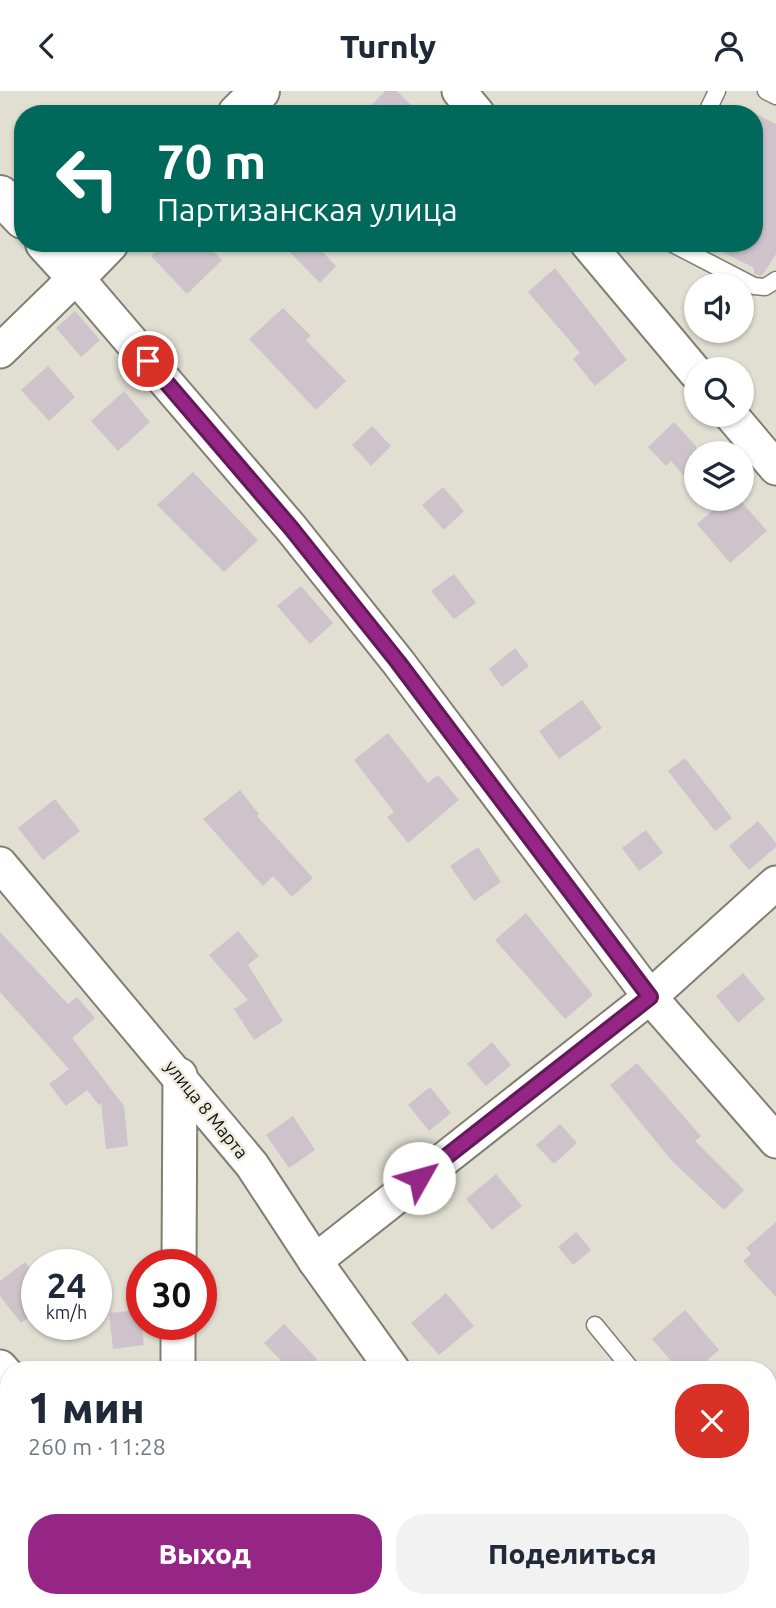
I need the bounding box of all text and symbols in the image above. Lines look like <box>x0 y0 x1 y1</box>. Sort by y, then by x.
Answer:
icon: back <box>28 27 66 65</box>
icon: person <box>710 27 748 65</box>
text: Turnly <box>340 28 436 64</box>
icon: left <box>42 133 133 224</box>
text: 70 m <box>157 133 266 188</box>
text: Партизанская улица <box>157 191 458 227</box>
map controls <box>684 273 754 511</box>
button: sound <box>684 273 754 343</box>
pin <box>118 331 178 391</box>
icon: arrive <box>129 342 167 380</box>
button: search <box>684 357 754 427</box>
button: layers <box>684 441 754 511</box>
street label: улица 8 Марта <box>161 1056 253 1162</box>
position arrow <box>382 1141 456 1215</box>
speed limit sign: 30 <box>126 1249 217 1340</box>
text: 24 <box>47 1265 86 1305</box>
text: km/h <box>46 1302 87 1322</box>
text: 1 мин <box>28 1384 145 1431</box>
button: close <box>675 1384 749 1458</box>
text: 260 m · 11:28 <box>28 1434 166 1459</box>
button: Выход <box>28 1514 382 1594</box>
button: Поделиться <box>396 1514 749 1594</box>

